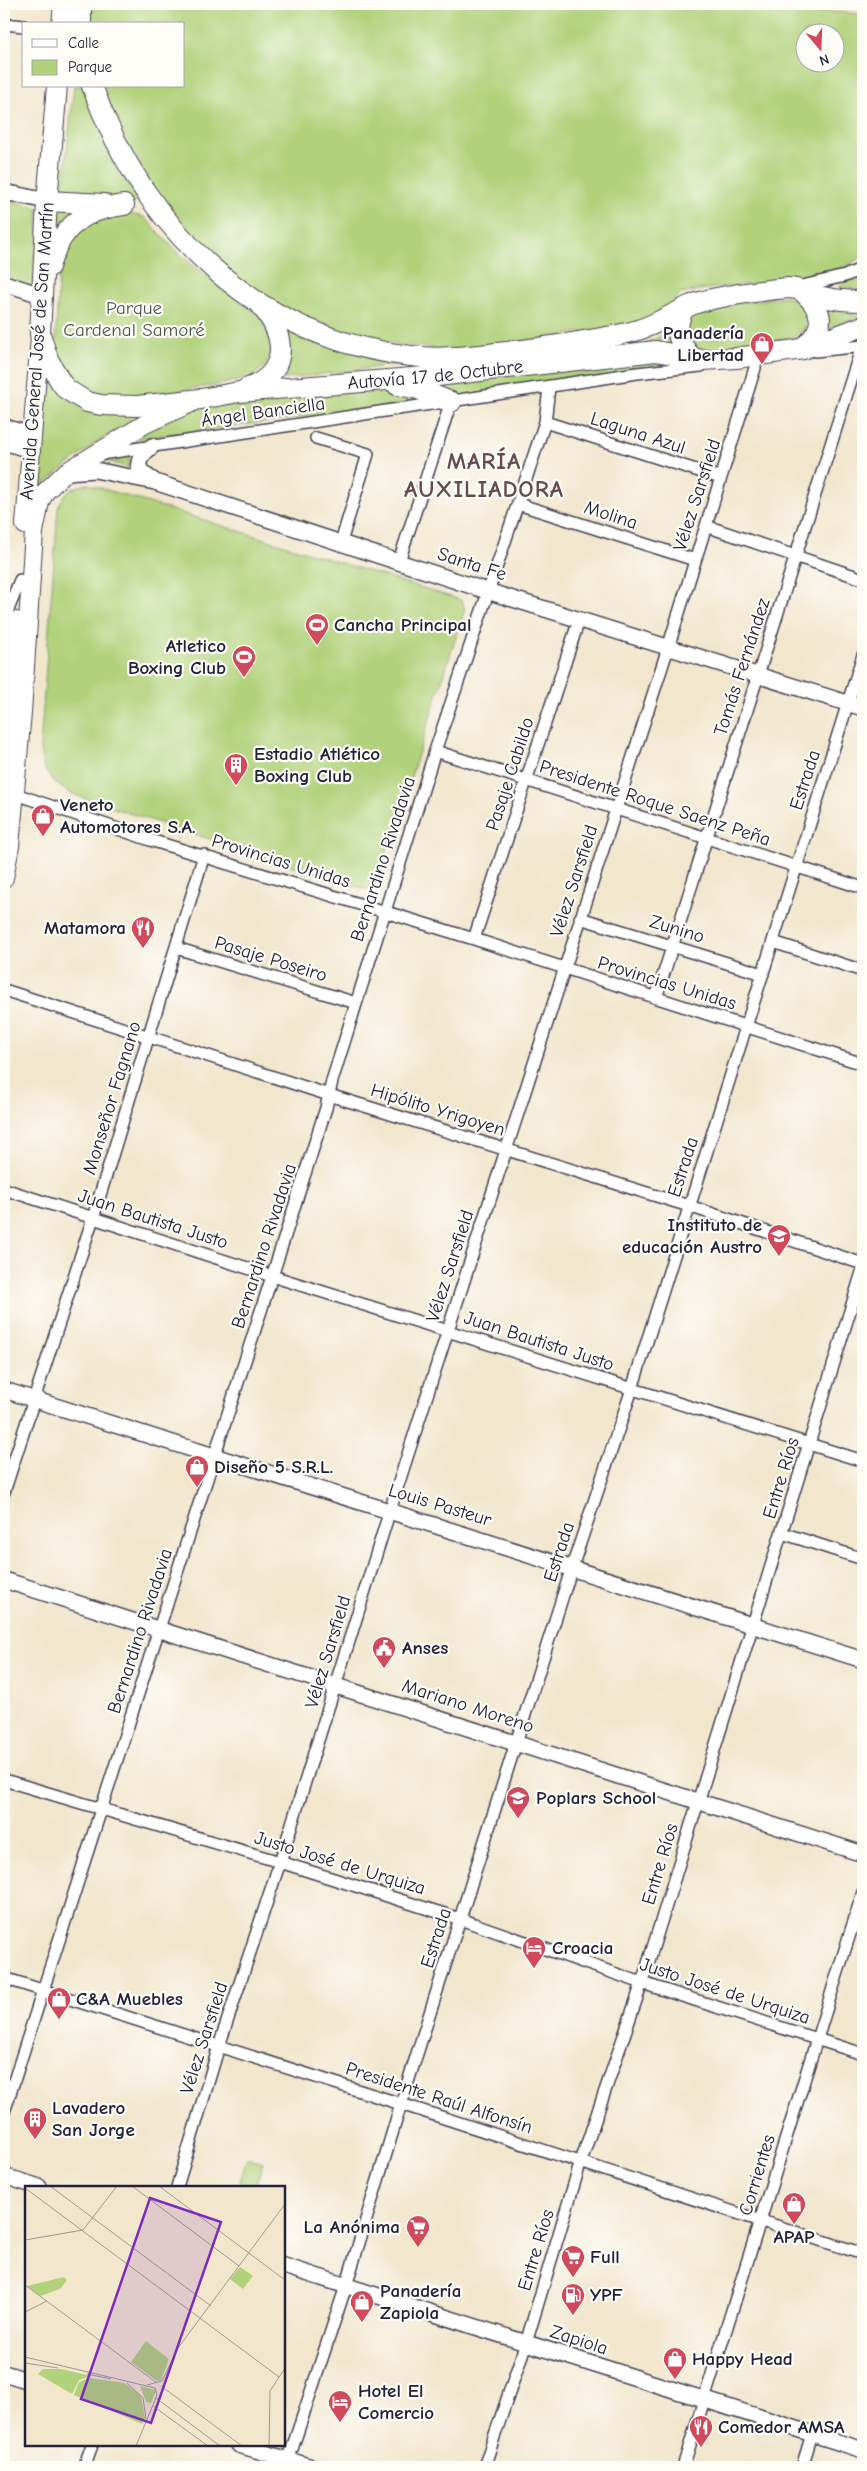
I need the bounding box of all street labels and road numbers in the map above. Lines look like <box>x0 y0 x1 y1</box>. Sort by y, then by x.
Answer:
street label: Avenida General José de San Martín <box>16 201 58 501</box>
street label: Autovía 17 de Octubre <box>347 355 524 394</box>
street label: Ángel Banciella <box>200 392 326 432</box>
street label: Laguna Azul <box>588 407 688 459</box>
street label: Vélez Sarsfield <box>669 436 725 554</box>
street label: Molina <box>582 496 640 534</box>
street label: Santa Fe <box>435 543 509 585</box>
street label: Tomás Fernández <box>709 595 775 739</box>
street label: Pasaje Cabildo <box>481 715 539 833</box>
street label: Estrada <box>785 747 825 813</box>
street label: Presidente Roque Saenz Peña <box>537 755 773 851</box>
street label: Bernardino Rivadavia <box>346 774 420 944</box>
street label: Vélez Sarsfield <box>546 822 602 940</box>
street label: Provincias Unidas <box>209 829 353 893</box>
street label: Zunino <box>647 910 707 948</box>
street label: Pasaje Poseiro <box>212 931 330 987</box>
street label: Provincias Unidas <box>595 951 739 1015</box>
street label: Monseñor Fagnano <box>78 1019 146 1177</box>
street label: Hipólito Yrigoyen <box>368 1079 508 1141</box>
street label: Estrada <box>663 1134 703 1200</box>
street label: Bernardino Rivadavia <box>227 1161 301 1331</box>
street label: Juan Bautista Justo <box>75 1184 231 1254</box>
street label: Vélez Sarsfield <box>422 1207 478 1325</box>
street label: Juan Bautista Justo <box>461 1306 617 1376</box>
street label: Entre Ríos <box>758 1435 804 1521</box>
street label: Louis Pasteur <box>386 1479 495 1531</box>
street label: Estrada <box>539 1519 579 1585</box>
street label: Bernardino Rivadavia <box>103 1546 177 1716</box>
street label: Vélez Sarsfield <box>300 1593 356 1711</box>
street label: Mariano Moreno <box>399 1674 537 1738</box>
street label: Entre Ríos <box>637 1821 683 1907</box>
street label: Justo José de Urquiza <box>252 1827 428 1899</box>
street label: Estrada <box>416 1905 456 1971</box>
street label: Justo José de Urquiza <box>637 1953 813 2029</box>
street label: Vélez Sarsfield <box>176 1979 232 2097</box>
street label: Presidente Raúl Alfonsín <box>343 2057 535 2139</box>
street label: Corrientes <box>734 2132 780 2218</box>
street label: Entre Ríos <box>513 2207 559 2293</box>
street label: Zapiola <box>547 2320 611 2360</box>

